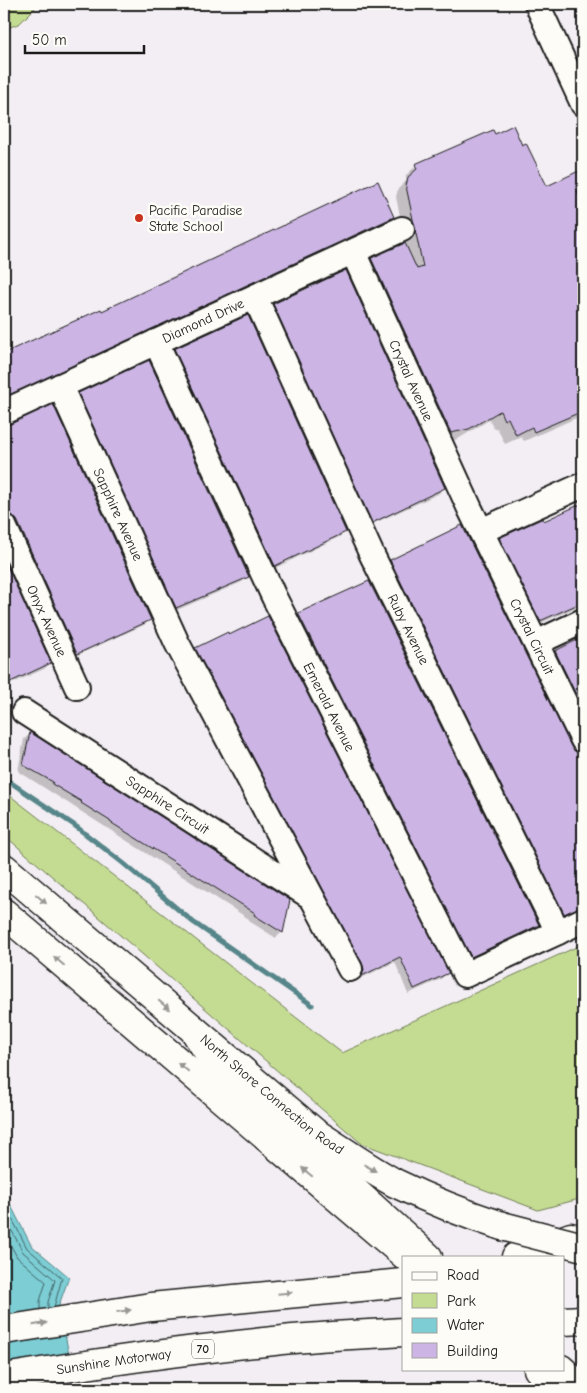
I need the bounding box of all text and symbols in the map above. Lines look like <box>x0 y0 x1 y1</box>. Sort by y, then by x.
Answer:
scale bar <box>25 22 144 54</box>
text: 50 m <box>32 31 67 49</box>
place label: Pacific Paradise State School <box>149 202 242 235</box>
marker: Pacific Paradise State School <box>133 212 145 224</box>
street label: Diamond Drive <box>159 294 247 347</box>
street label: Crystal Avenue <box>386 337 437 424</box>
street label: Sapphire Avenue <box>90 465 147 563</box>
street label: Onyx Avenue <box>23 582 71 659</box>
street label: Ruby Avenue <box>384 591 433 667</box>
street label: Crystal Circuit <box>506 595 559 678</box>
street label: Emerald Avenue <box>300 659 359 754</box>
street label: Sapphire Circuit <box>123 772 213 838</box>
one-way arrow <box>34 894 47 905</box>
one-way arrow <box>54 955 66 967</box>
one-way arrow <box>158 999 171 1010</box>
street label: North Shore Connection Road <box>197 1031 347 1158</box>
one-way arrow <box>176 1061 189 1072</box>
one-way arrow <box>362 1164 377 1172</box>
one-way arrow <box>300 1166 313 1177</box>
legend <box>402 1256 564 1370</box>
text: Road <box>447 1266 479 1284</box>
one-way arrow <box>278 1289 294 1297</box>
text: Park <box>447 1292 476 1310</box>
one-way arrow <box>116 1307 132 1315</box>
text: Water <box>447 1316 484 1334</box>
one-way arrow <box>32 1319 48 1327</box>
road number: 70 <box>192 1340 214 1358</box>
text: Building <box>447 1342 498 1360</box>
street label: Sunshine Motorway <box>55 1344 173 1378</box>

